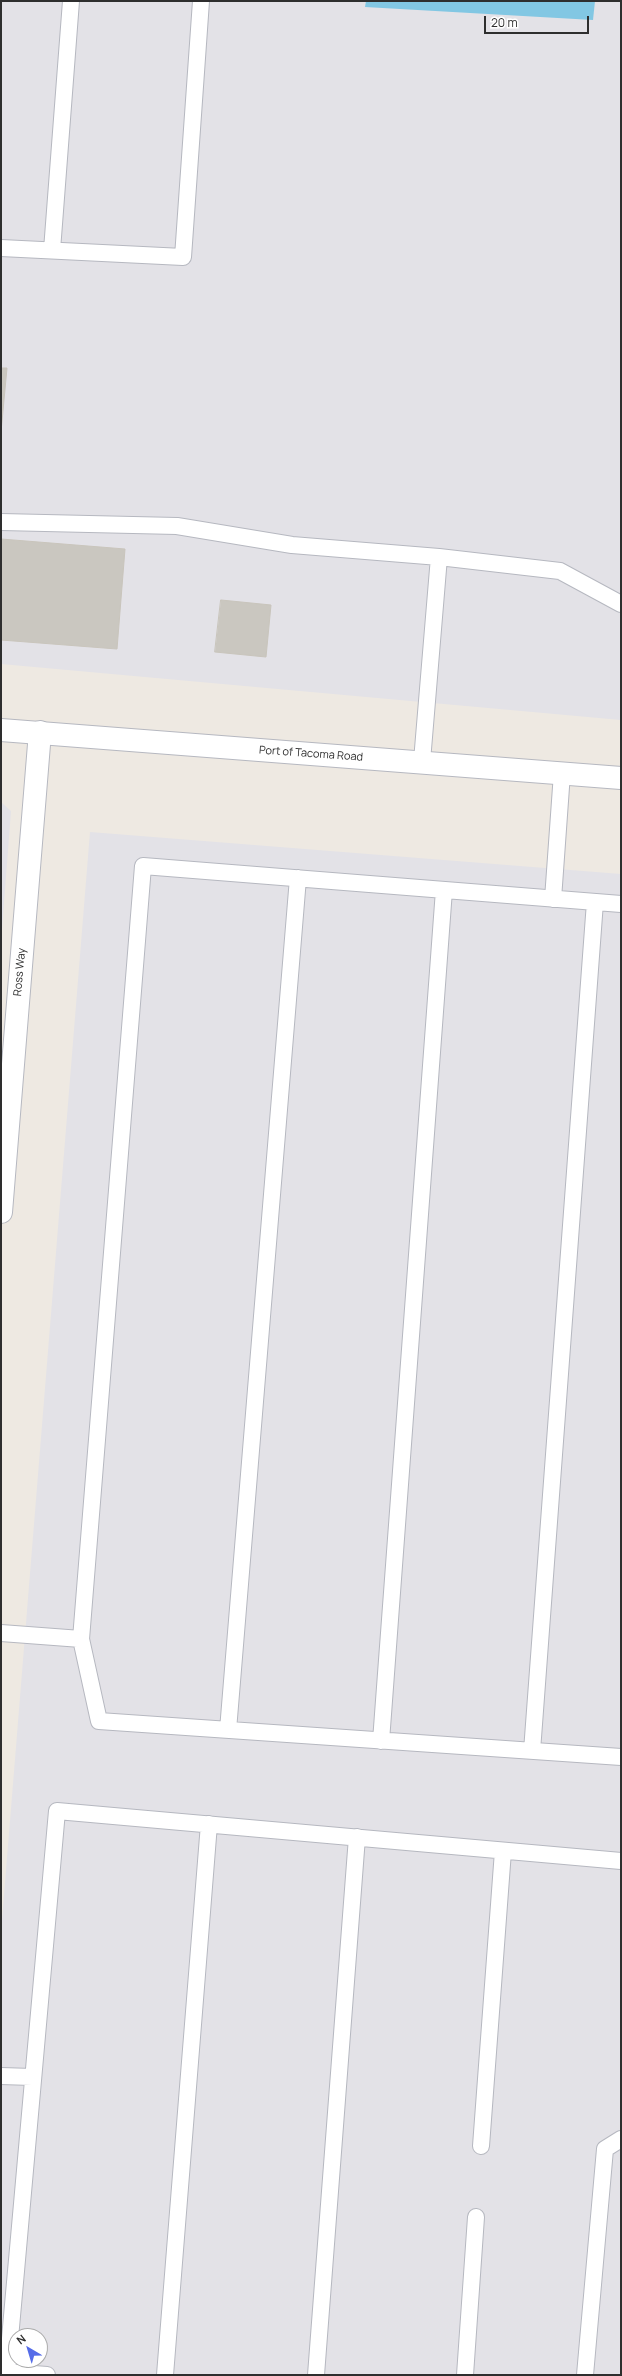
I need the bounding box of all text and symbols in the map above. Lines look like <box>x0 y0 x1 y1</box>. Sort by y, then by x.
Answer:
scale bar <box>486 8 591 34</box>
text: 20 m <box>491 14 518 31</box>
street label: Port of Tacoma Road <box>259 744 363 764</box>
street label: Ross Way <box>11 947 29 997</box>
north arrow <box>8 2328 48 2368</box>
text: N <box>13 2331 29 2347</box>

